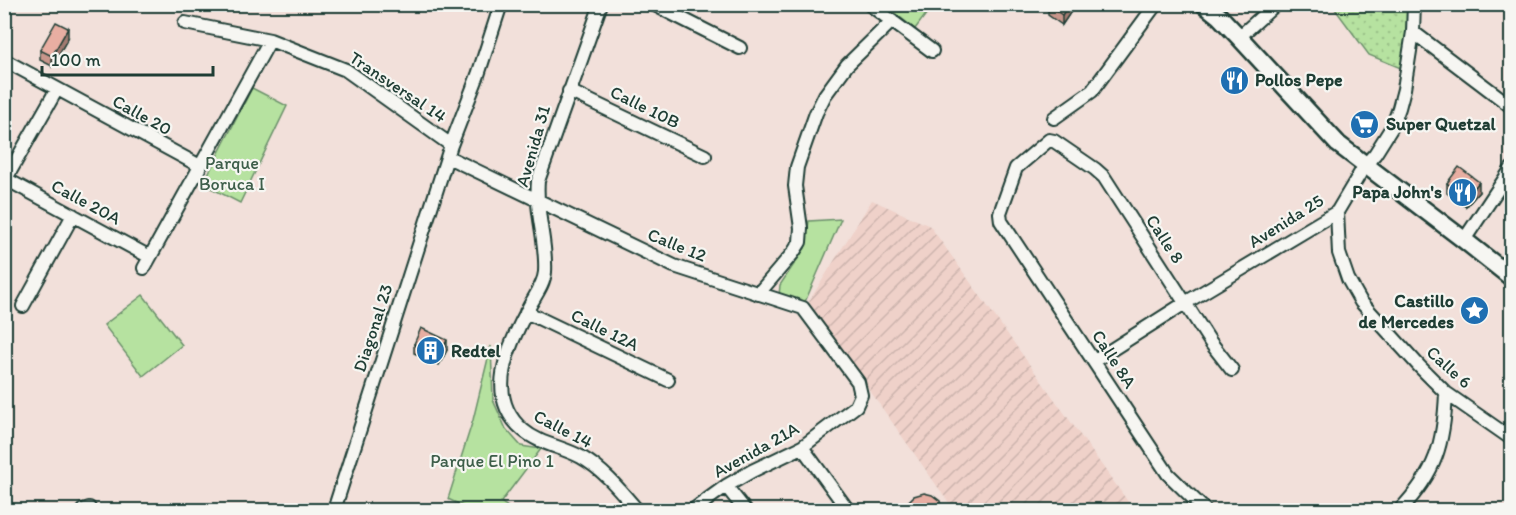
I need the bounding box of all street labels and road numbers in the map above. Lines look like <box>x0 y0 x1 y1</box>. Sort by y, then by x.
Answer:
street label: Transversal 14 <box>345 46 451 128</box>
street label: Calle 10B <box>607 81 683 133</box>
street label: Calle 20 <box>109 90 175 140</box>
street label: Avenida 31 <box>511 103 555 189</box>
street label: Calle 20A <box>47 174 125 230</box>
street label: Avenida 25 <box>1244 189 1328 253</box>
street label: Calle 8 <box>1141 211 1189 268</box>
street label: Calle 12 <box>644 223 710 267</box>
street label: Diagonal 23 <box>348 281 398 375</box>
street label: Calle 12A <box>567 304 643 356</box>
street label: Calle 8A <box>1087 326 1141 393</box>
street label: Calle 6 <box>1422 341 1476 393</box>
street label: Calle 14 <box>530 405 596 453</box>
street label: Avenida 21A <box>709 417 803 483</box>

